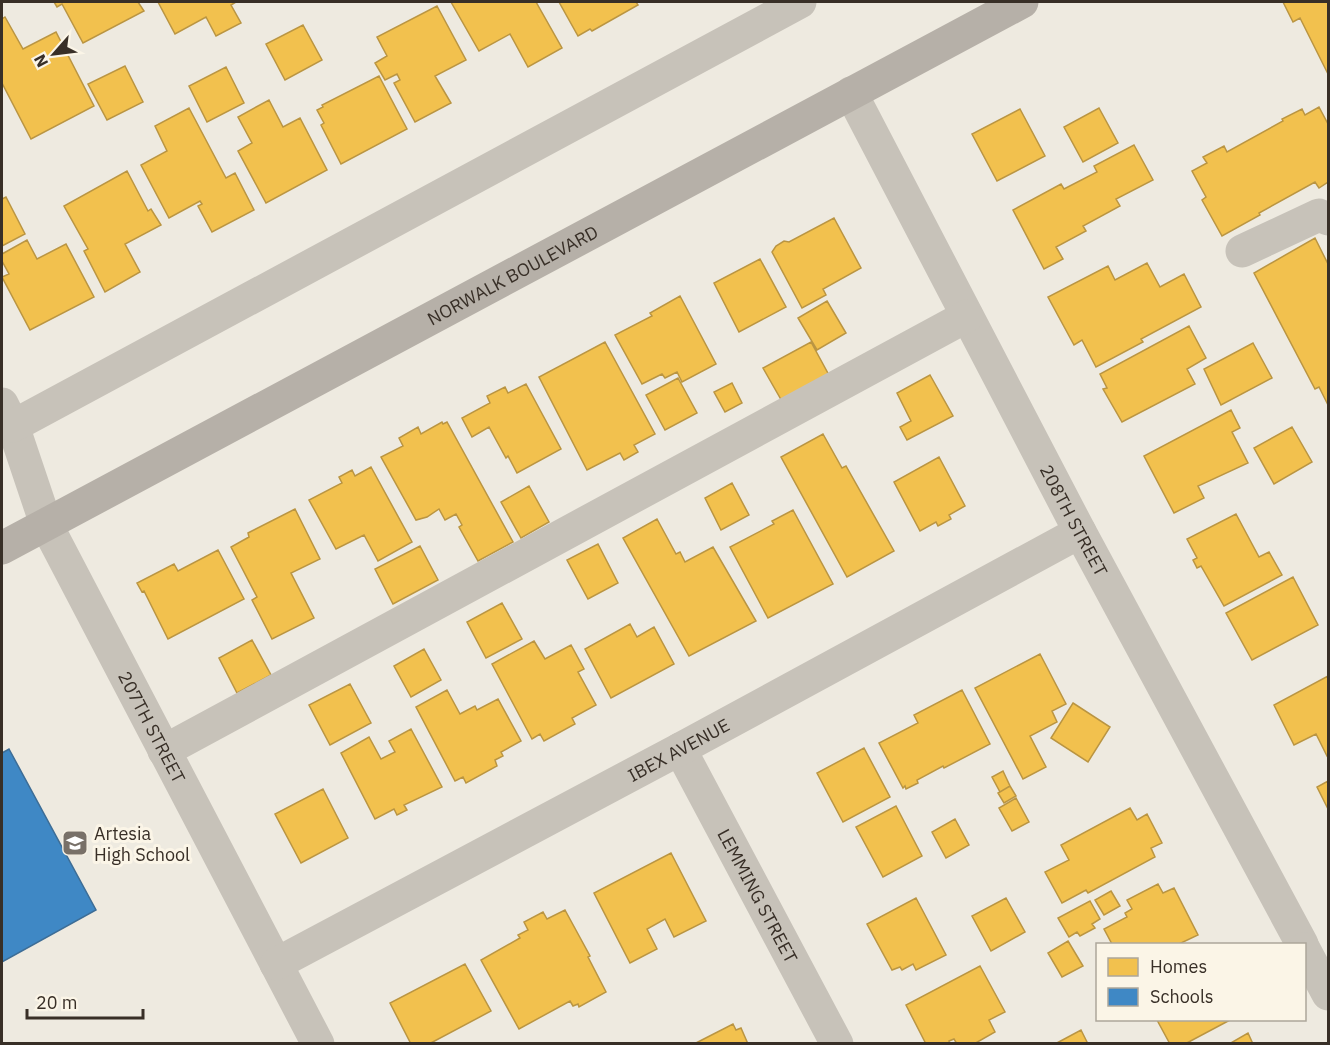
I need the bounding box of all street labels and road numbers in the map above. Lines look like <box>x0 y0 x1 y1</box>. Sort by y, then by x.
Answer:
street label: NORWALK BOULEVARD <box>423 220 602 330</box>
street label: 208TH STREET <box>1035 460 1113 580</box>
street label: 207TH STREET <box>113 667 191 787</box>
street label: IBEX AVENUE <box>623 713 733 786</box>
street label: LEMMING STREET <box>713 824 803 967</box>

